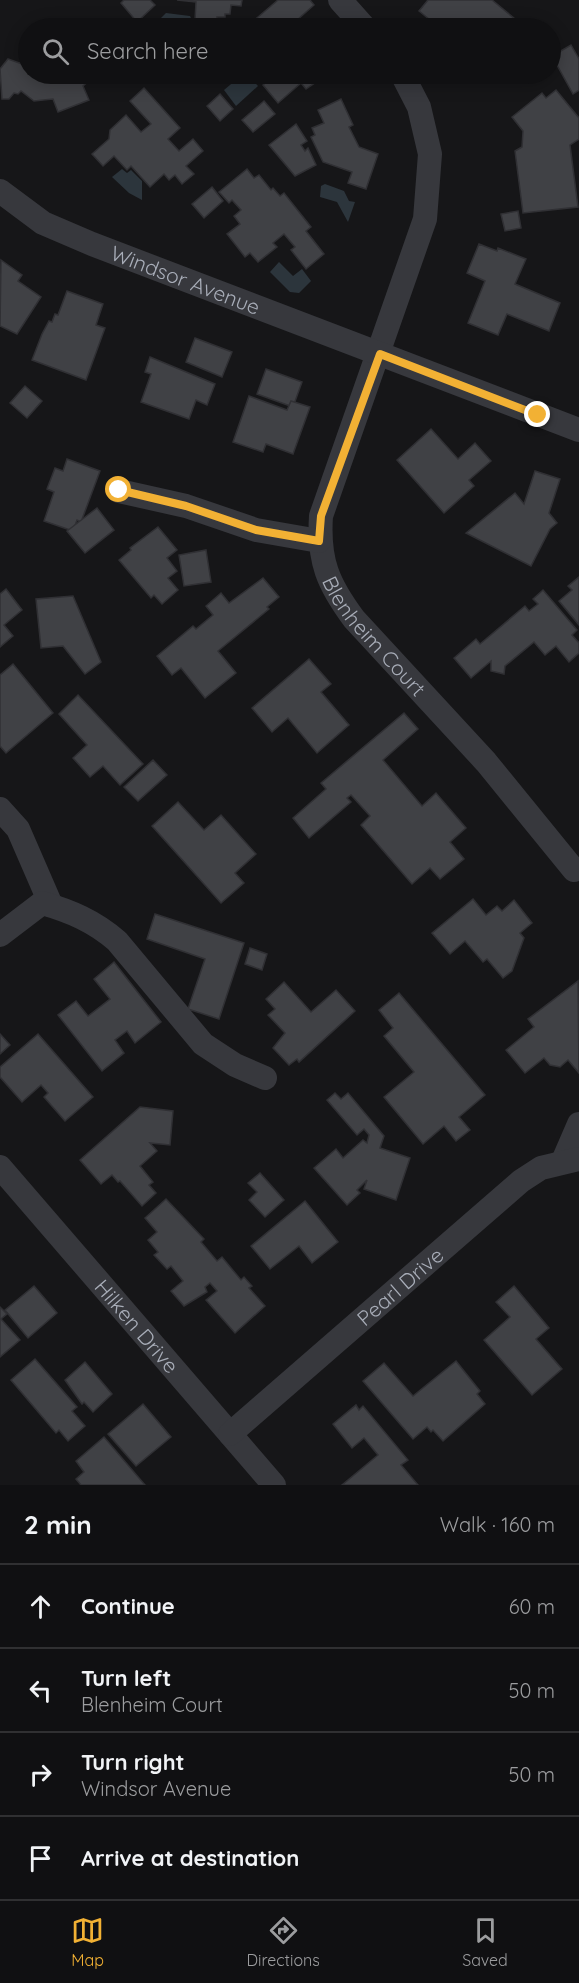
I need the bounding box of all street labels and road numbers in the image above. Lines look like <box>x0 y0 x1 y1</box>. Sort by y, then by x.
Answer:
street label: Windsor Avenue <box>107 239 264 320</box>
street label: Blenheim Court <box>317 572 431 701</box>
street label: Pearl Drive <box>351 1242 448 1331</box>
street label: Hilken Drive <box>90 1274 185 1378</box>

